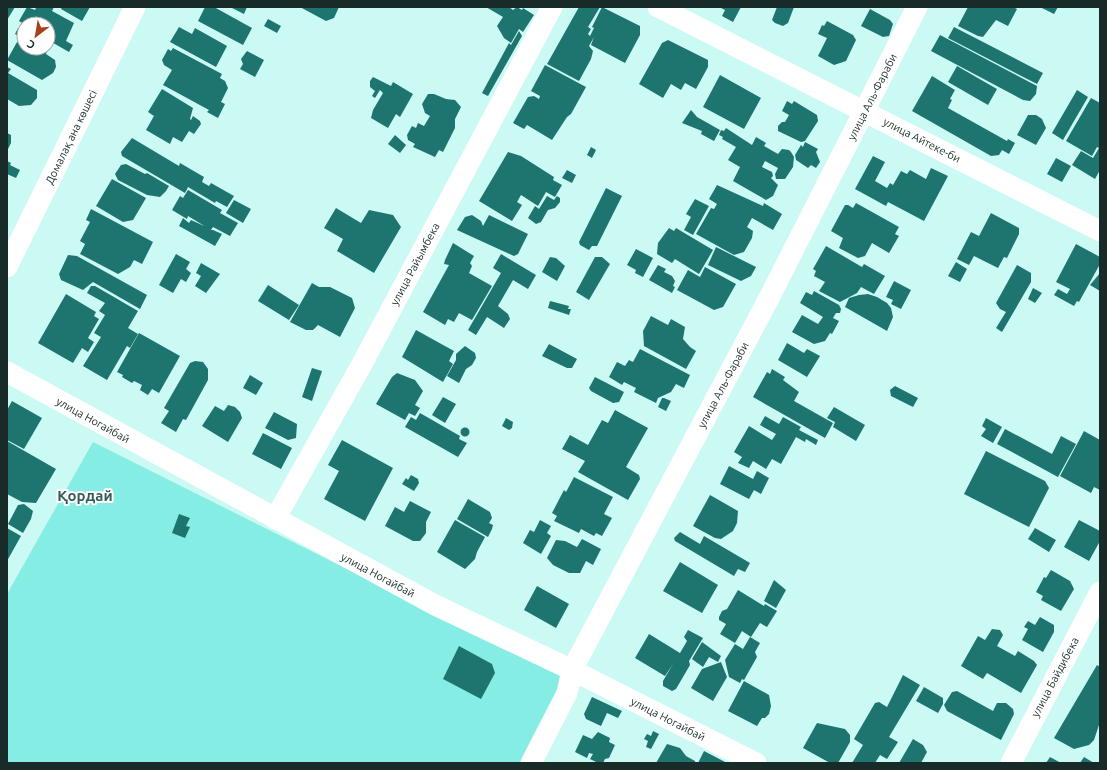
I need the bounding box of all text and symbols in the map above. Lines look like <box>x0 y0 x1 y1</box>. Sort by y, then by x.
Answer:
north arrow <box>16 16 56 56</box>
text: С <box>25 38 37 52</box>
street label: улица Аль-Фараби <box>845 52 899 142</box>
street label: Домалақ ана көшесі <box>43 88 99 186</box>
street label: улица Айтеке-би <box>881 115 963 165</box>
street label: улица Райымбека <box>388 221 442 307</box>
street label: улица Аль-Фараби <box>695 340 751 430</box>
street label: улица Ногайбай <box>54 395 132 445</box>
district label: Қордай <box>57 487 113 504</box>
street label: улица Ногайбай <box>339 550 417 600</box>
street label: улица Байдибека <box>1029 635 1081 719</box>
street label: улица Ногайбай <box>629 695 707 743</box>

